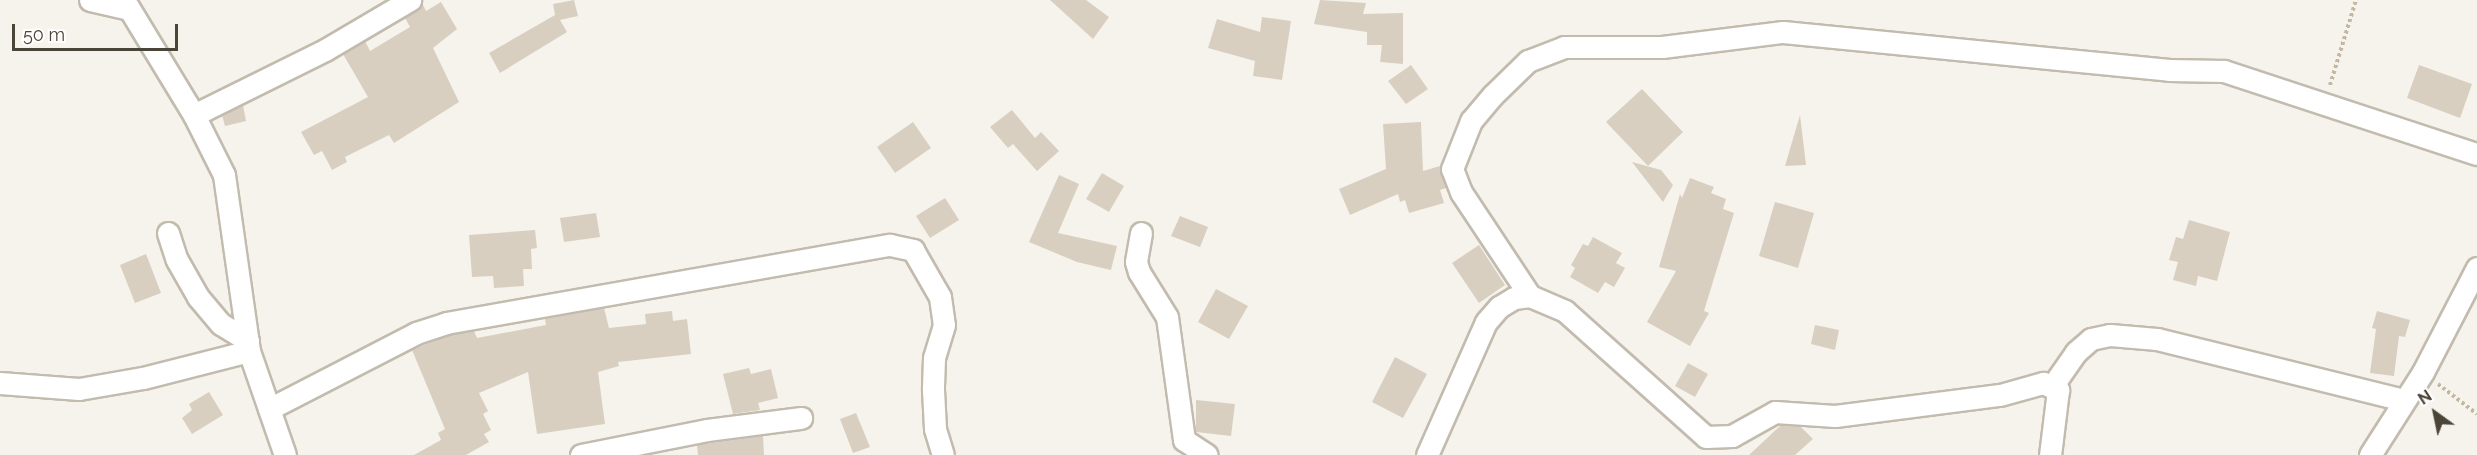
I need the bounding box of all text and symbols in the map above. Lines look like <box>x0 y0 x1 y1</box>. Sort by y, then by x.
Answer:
scale bar <box>15 12 182 50</box>
text: 50 m <box>23 24 65 45</box>
north arrow <box>2405 383 2465 443</box>
text: N <box>2415 386 2435 409</box>

